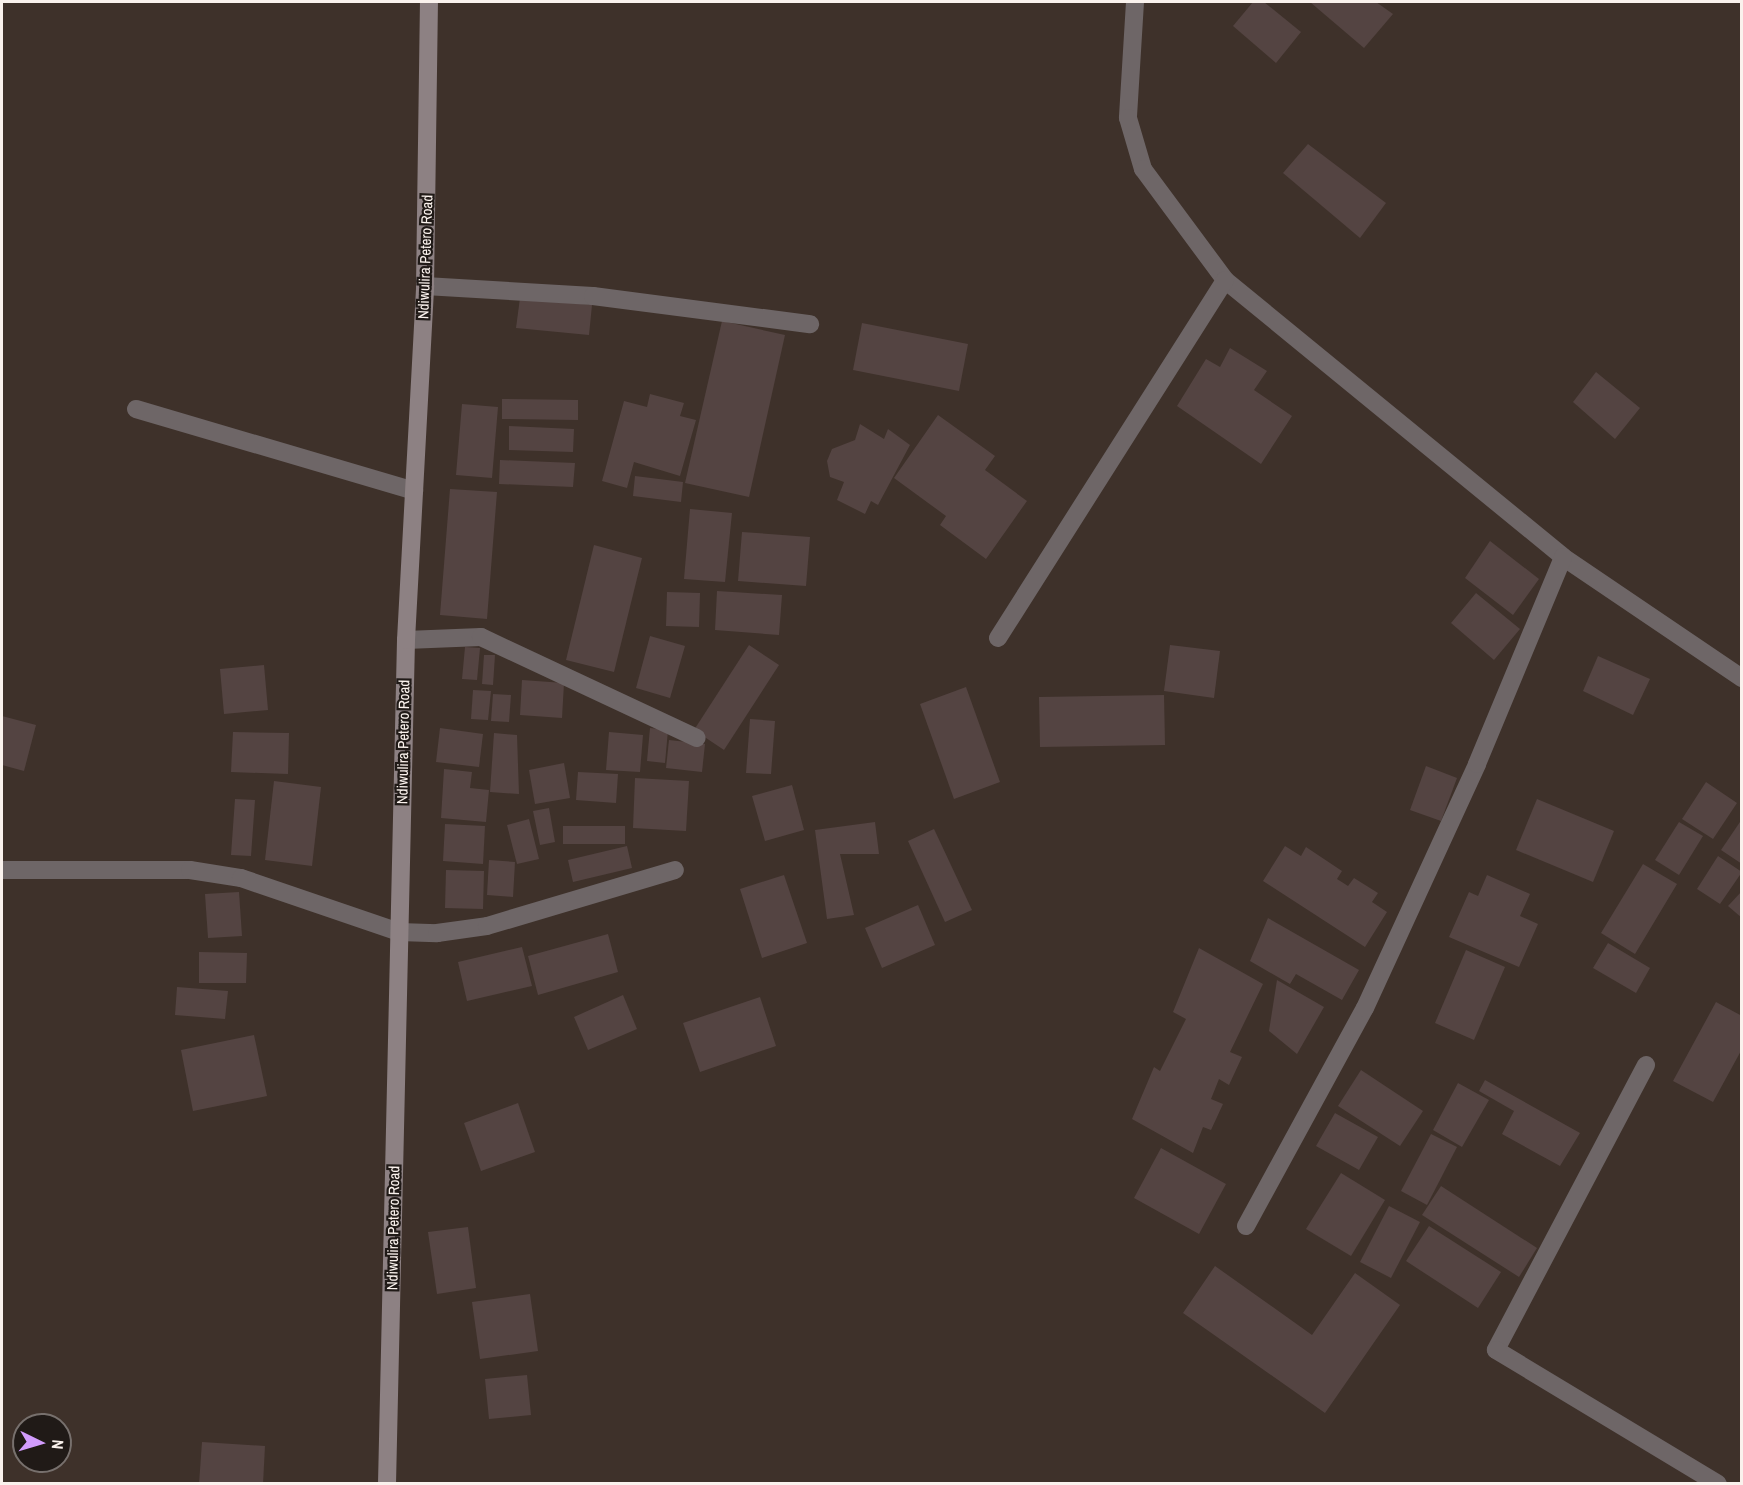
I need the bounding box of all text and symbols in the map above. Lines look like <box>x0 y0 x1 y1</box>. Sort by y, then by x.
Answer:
street label: Ndiwulira Petero Road <box>414 195 436 319</box>
street label: Ndiwulira Petero Road <box>393 680 413 804</box>
street label: Ndiwulira Petero Road <box>383 1166 403 1290</box>
north arrow <box>12 1413 72 1473</box>
text: N <box>47 1439 69 1450</box>

